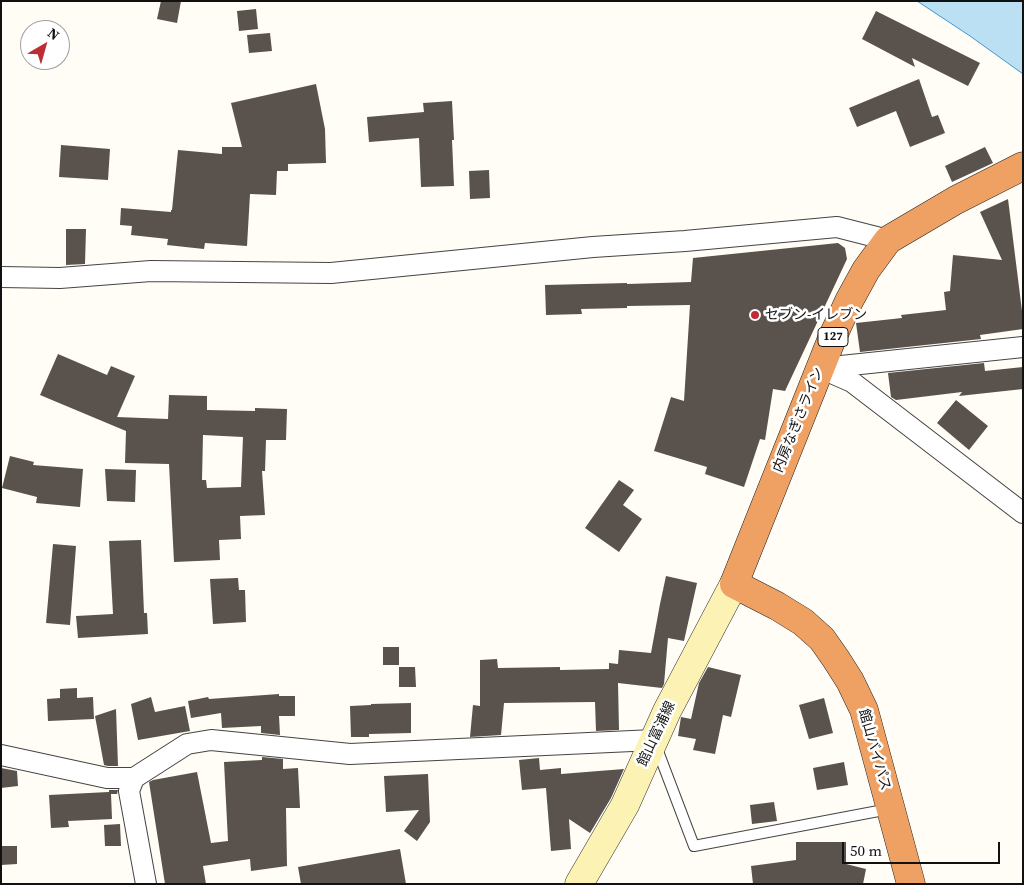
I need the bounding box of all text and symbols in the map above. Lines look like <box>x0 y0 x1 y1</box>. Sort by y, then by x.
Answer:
north arrow <box>20 20 70 70</box>
text: N <box>43 23 64 45</box>
place label: セブン-イレブン <box>765 307 867 323</box>
marker: セブン-イレブン <box>749 309 761 321</box>
road number: 127 <box>818 328 848 347</box>
street label: 内房なぎさライン <box>770 365 828 475</box>
street label: 館山富浦線 <box>635 699 679 769</box>
street label: 館山バイパス <box>854 707 894 793</box>
scale bar <box>844 832 1002 864</box>
text: 50 m <box>850 840 882 861</box>

